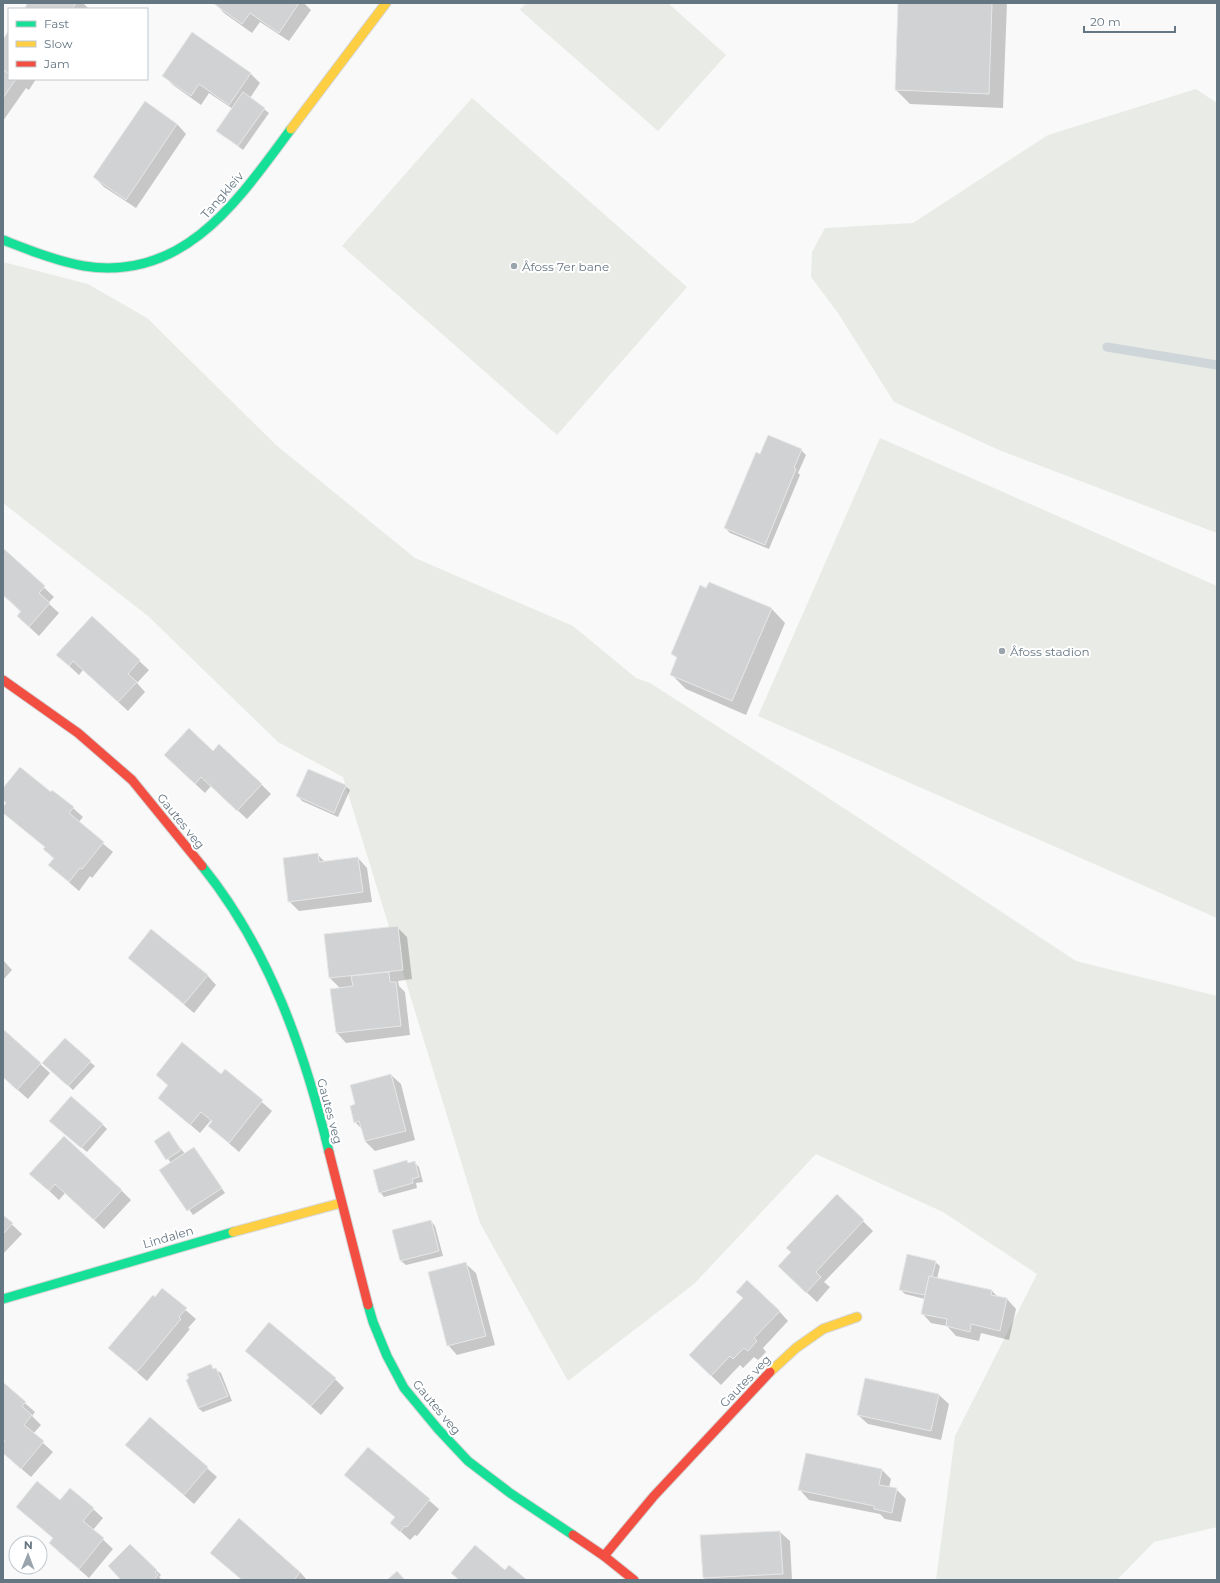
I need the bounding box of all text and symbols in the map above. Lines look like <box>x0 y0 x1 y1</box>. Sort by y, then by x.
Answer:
legend <box>8 8 148 80</box>
scale bar <box>1084 8 1175 34</box>
text: 20 m <box>1090 14 1121 29</box>
text: Fast <box>44 16 69 31</box>
text: Slow <box>44 36 73 51</box>
text: Jam <box>43 56 70 71</box>
street label: Tangkleiv <box>198 168 247 222</box>
place label: Åfoss 7er bane <box>522 259 609 274</box>
marker: Åfoss 7er bane <box>509 261 519 271</box>
place label: Åfoss stadion <box>1010 644 1090 659</box>
marker: Åfoss stadion <box>997 646 1007 656</box>
street label: Gautes veg <box>154 790 208 852</box>
street label: Gautes veg <box>314 1077 346 1145</box>
street label: Lindalen <box>141 1223 195 1251</box>
street label: Gautes veg <box>716 1352 774 1410</box>
street label: Gautes veg <box>410 1376 464 1438</box>
north arrow <box>8 1535 48 1575</box>
text: N <box>24 1538 33 1552</box>

